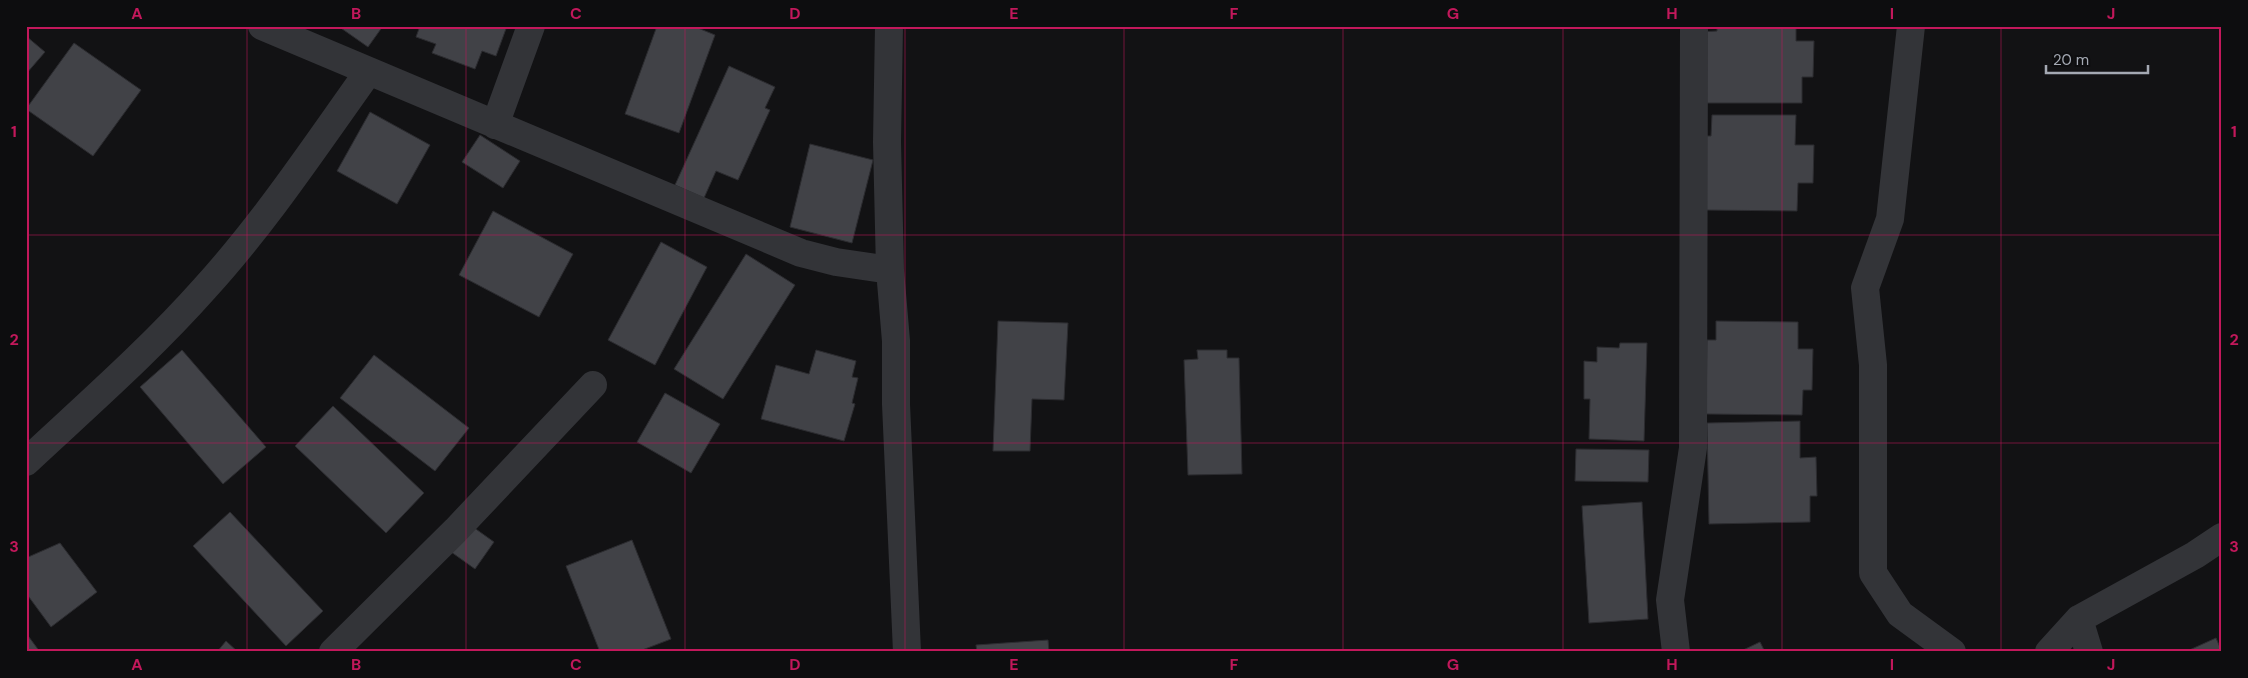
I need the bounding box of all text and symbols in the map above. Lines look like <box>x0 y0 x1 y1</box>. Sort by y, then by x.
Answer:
text: A <box>131 3 143 24</box>
text: B <box>351 3 361 24</box>
text: C <box>570 3 582 24</box>
text: D <box>789 3 801 24</box>
text: E <box>1009 3 1019 24</box>
text: F <box>1230 3 1239 24</box>
text: G <box>1447 3 1459 24</box>
text: H <box>1666 3 1678 24</box>
text: I <box>1890 3 1894 24</box>
text: J <box>2107 3 2115 24</box>
scale bar <box>2046 42 2148 74</box>
text: 20 m <box>2053 50 2089 70</box>
text: 1 <box>11 121 17 142</box>
text: 1 <box>2231 121 2237 142</box>
text: 2 <box>9 329 19 350</box>
text: 2 <box>2229 329 2239 350</box>
text: 3 <box>9 536 19 557</box>
text: 3 <box>2229 536 2239 557</box>
text: A <box>131 654 143 675</box>
text: B <box>351 654 361 675</box>
text: C <box>570 654 582 675</box>
text: D <box>789 654 801 675</box>
text: E <box>1009 654 1019 675</box>
text: F <box>1230 654 1239 675</box>
text: G <box>1447 654 1459 675</box>
text: H <box>1666 654 1678 675</box>
text: I <box>1890 654 1894 675</box>
text: J <box>2107 654 2115 675</box>

